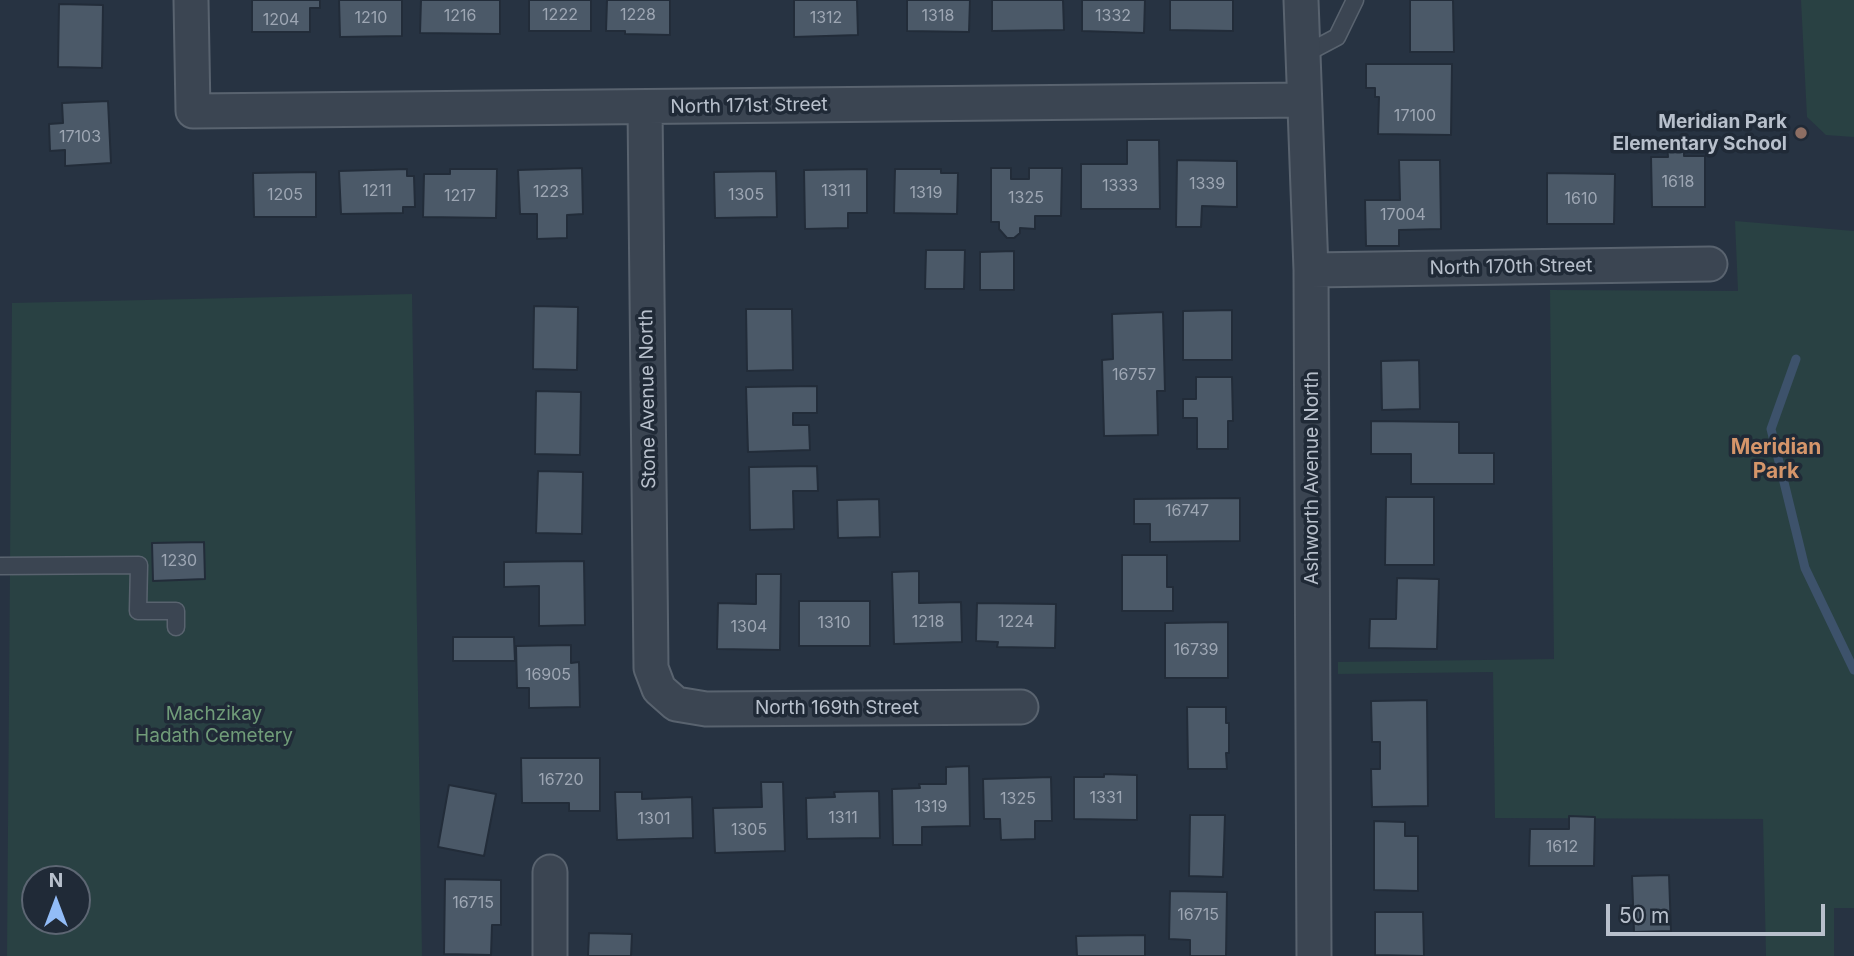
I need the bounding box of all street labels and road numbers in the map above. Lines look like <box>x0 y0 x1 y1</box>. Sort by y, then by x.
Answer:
street label: North 171st Street <box>670 93 828 119</box>
street label: North 170th Street <box>1429 254 1593 280</box>
street label: Stone Avenue North <box>635 309 661 489</box>
street label: Ashworth Avenue North <box>1301 371 1323 585</box>
street label: North 169th Street <box>755 697 919 719</box>

